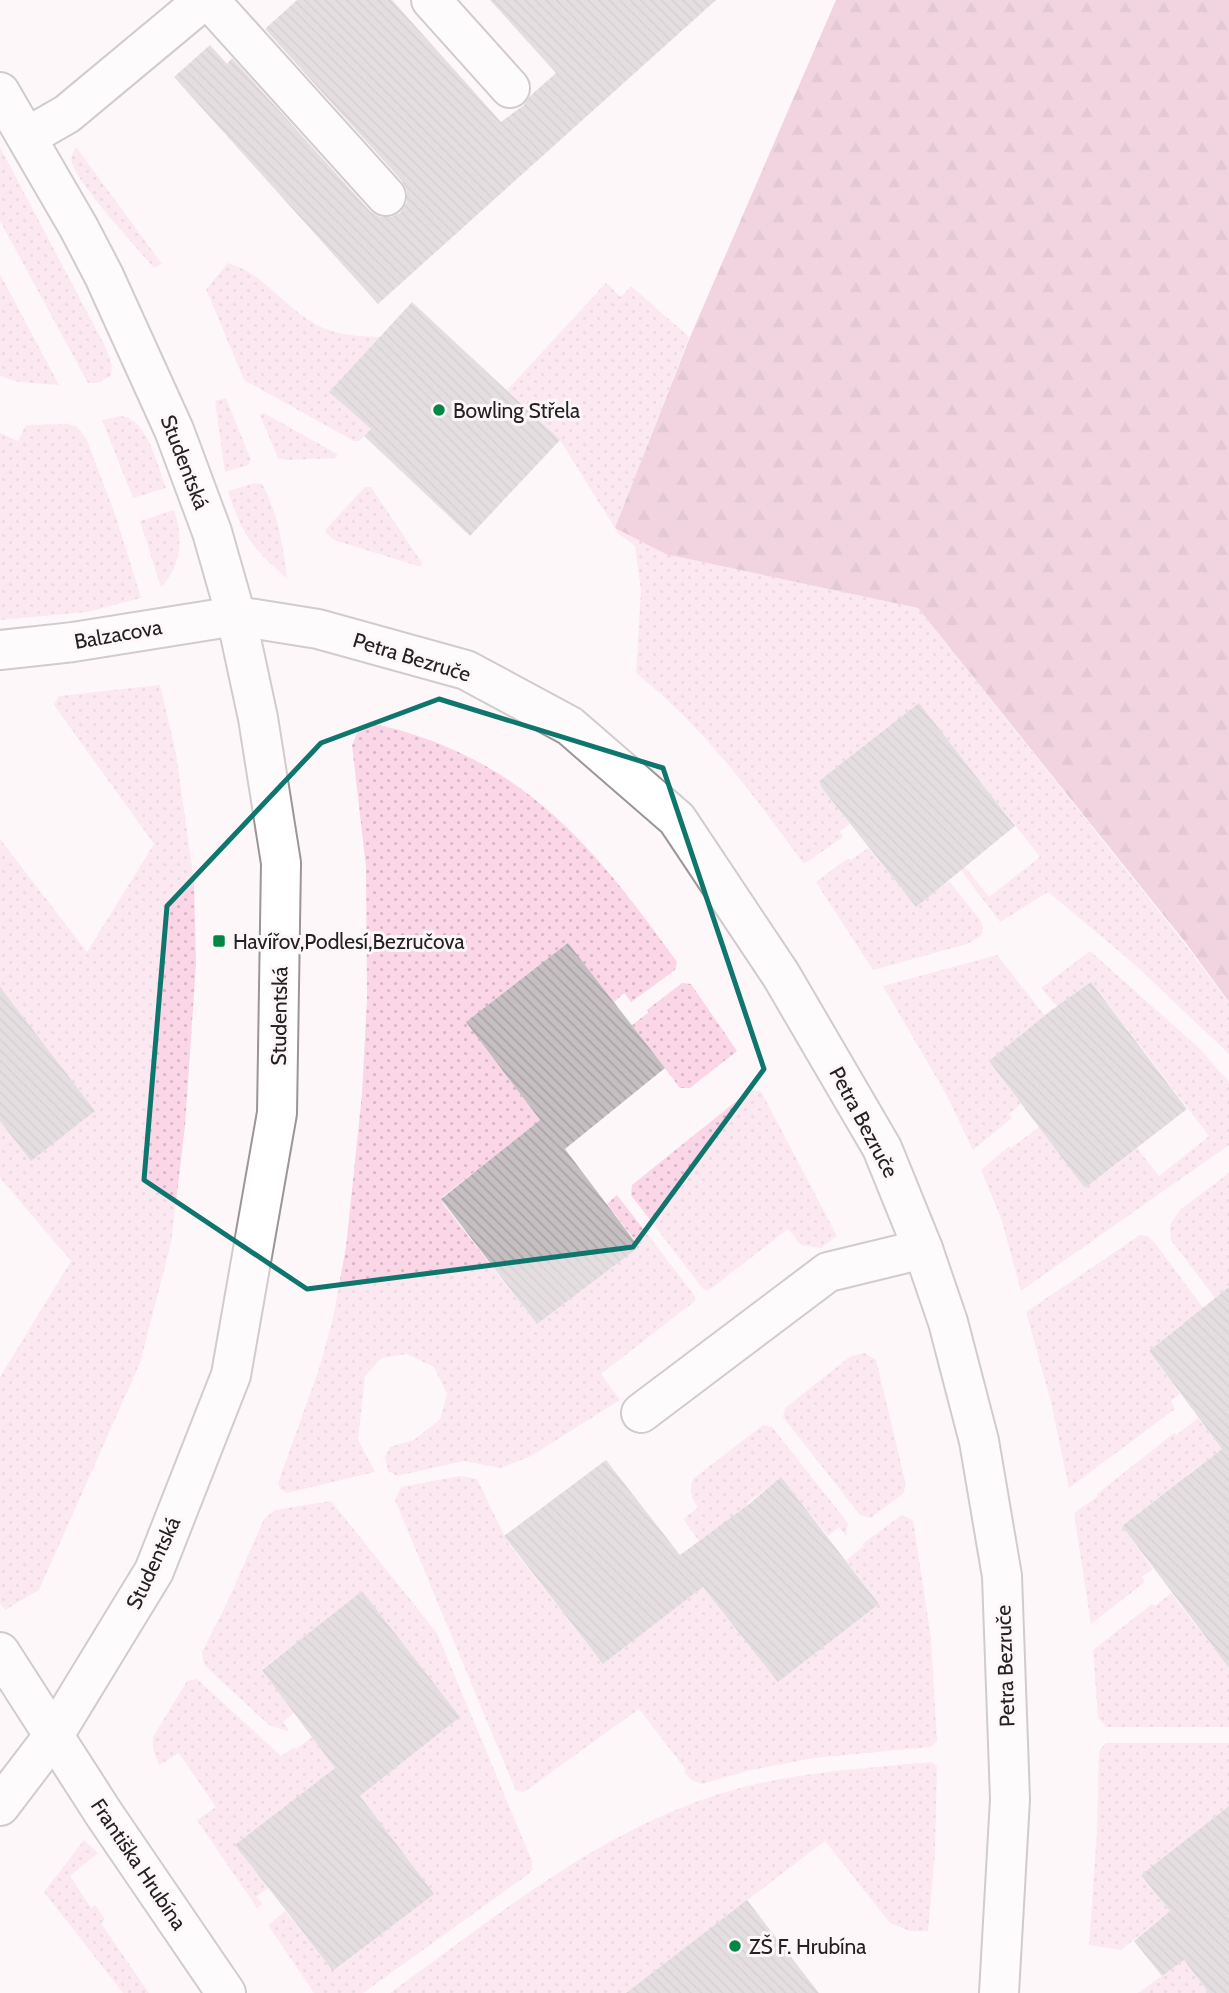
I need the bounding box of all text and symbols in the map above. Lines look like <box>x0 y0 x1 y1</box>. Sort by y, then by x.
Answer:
place label: Bowling Střela <box>453 398 580 423</box>
marker: Bowling Střela <box>431 402 447 418</box>
street label: Studentská <box>156 411 214 513</box>
street label: Balzacova <box>72 614 164 654</box>
street label: Petra Bezruče <box>350 627 474 687</box>
place label: Havířov,Podlesí,Bezručova <box>233 929 465 954</box>
marker: Havířov,Podlesí,Bezručova <box>211 933 227 949</box>
street label: Studentská <box>266 966 292 1066</box>
street label: Petra Bezruče <box>824 1062 904 1182</box>
street label: Studentská <box>121 1513 185 1613</box>
street label: Petra Bezruče <box>990 1604 1020 1727</box>
street label: Františka Hrubína <box>86 1794 192 1934</box>
place label: ZŠ F. Hrubína <box>749 1934 866 1959</box>
marker: ZŠ F. Hrubína <box>727 1938 743 1954</box>

